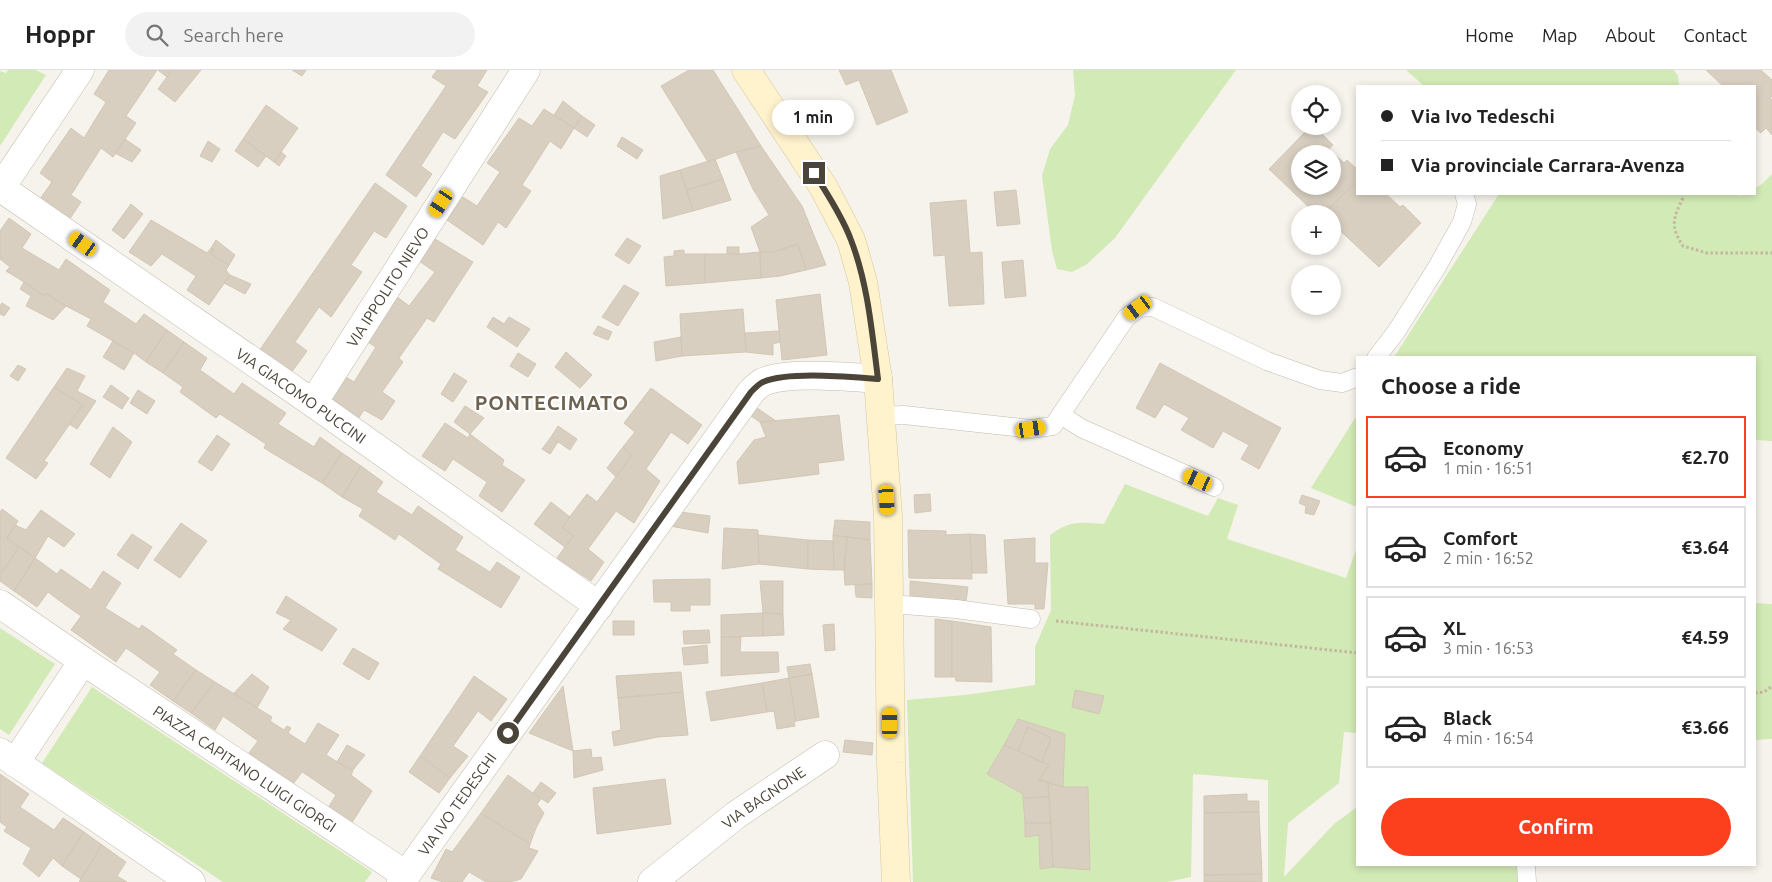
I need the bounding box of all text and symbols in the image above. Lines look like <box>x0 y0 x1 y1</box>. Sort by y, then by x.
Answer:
search box <box>125 12 475 57</box>
text: Hoppr <box>25 21 95 48</box>
icon: search <box>143 21 171 49</box>
text: Search here <box>183 24 284 46</box>
text: Home <box>1465 25 1514 45</box>
text: Map <box>1542 25 1577 45</box>
text: About <box>1605 25 1655 45</box>
text: Contact <box>1683 25 1747 45</box>
map controls <box>1291 85 1341 315</box>
button: locate <box>1291 85 1341 135</box>
callout: 1 min <box>773 101 855 136</box>
text: Via Ivo Tedeschi <box>1411 105 1555 127</box>
text: 1 min <box>793 108 833 126</box>
button: layers <box>1291 145 1341 195</box>
text: Via provinciale Carrara-Avenza <box>1411 154 1685 176</box>
route end <box>803 162 825 184</box>
car <box>426 186 455 220</box>
button: + <box>1291 205 1341 255</box>
street label: VIA IPPOLITO NIEVO <box>343 224 432 350</box>
car <box>66 229 99 259</box>
button: − <box>1291 265 1341 315</box>
car <box>1121 293 1154 323</box>
street label: VIA GIACOMO PUCCINI <box>233 344 370 447</box>
text: Choose a ride <box>1381 373 1521 398</box>
district label: PONTECIMATO <box>475 391 629 414</box>
car <box>1015 419 1046 439</box>
icon: car <box>1383 435 1428 480</box>
text: Economy <box>1443 437 1524 459</box>
text: €2.70 <box>1681 446 1729 468</box>
text: 1 min · 16:51 <box>1443 459 1534 477</box>
car <box>1181 467 1214 493</box>
car <box>878 485 895 515</box>
icon: car <box>1383 525 1428 570</box>
text: Comfort <box>1443 527 1518 549</box>
text: €3.64 <box>1681 536 1729 558</box>
text: 2 min · 16:52 <box>1443 549 1534 567</box>
icon: car <box>1383 615 1428 660</box>
text: XL <box>1443 617 1466 639</box>
text: €4.59 <box>1681 626 1729 648</box>
text: 3 min · 16:53 <box>1443 639 1534 657</box>
street label: PIAZZA CAPITANO LUIGI GIORGI <box>150 702 340 835</box>
icon: car <box>1383 705 1428 750</box>
text: Black <box>1443 707 1492 729</box>
car <box>882 708 897 738</box>
text: €3.66 <box>1681 716 1729 738</box>
route start <box>497 722 519 744</box>
text: 4 min · 16:54 <box>1443 729 1534 747</box>
street label: VIA IVO TEDESCHI <box>414 749 499 858</box>
street label: VIA BAGNONE <box>718 763 808 832</box>
button: Confirm <box>1381 798 1731 856</box>

